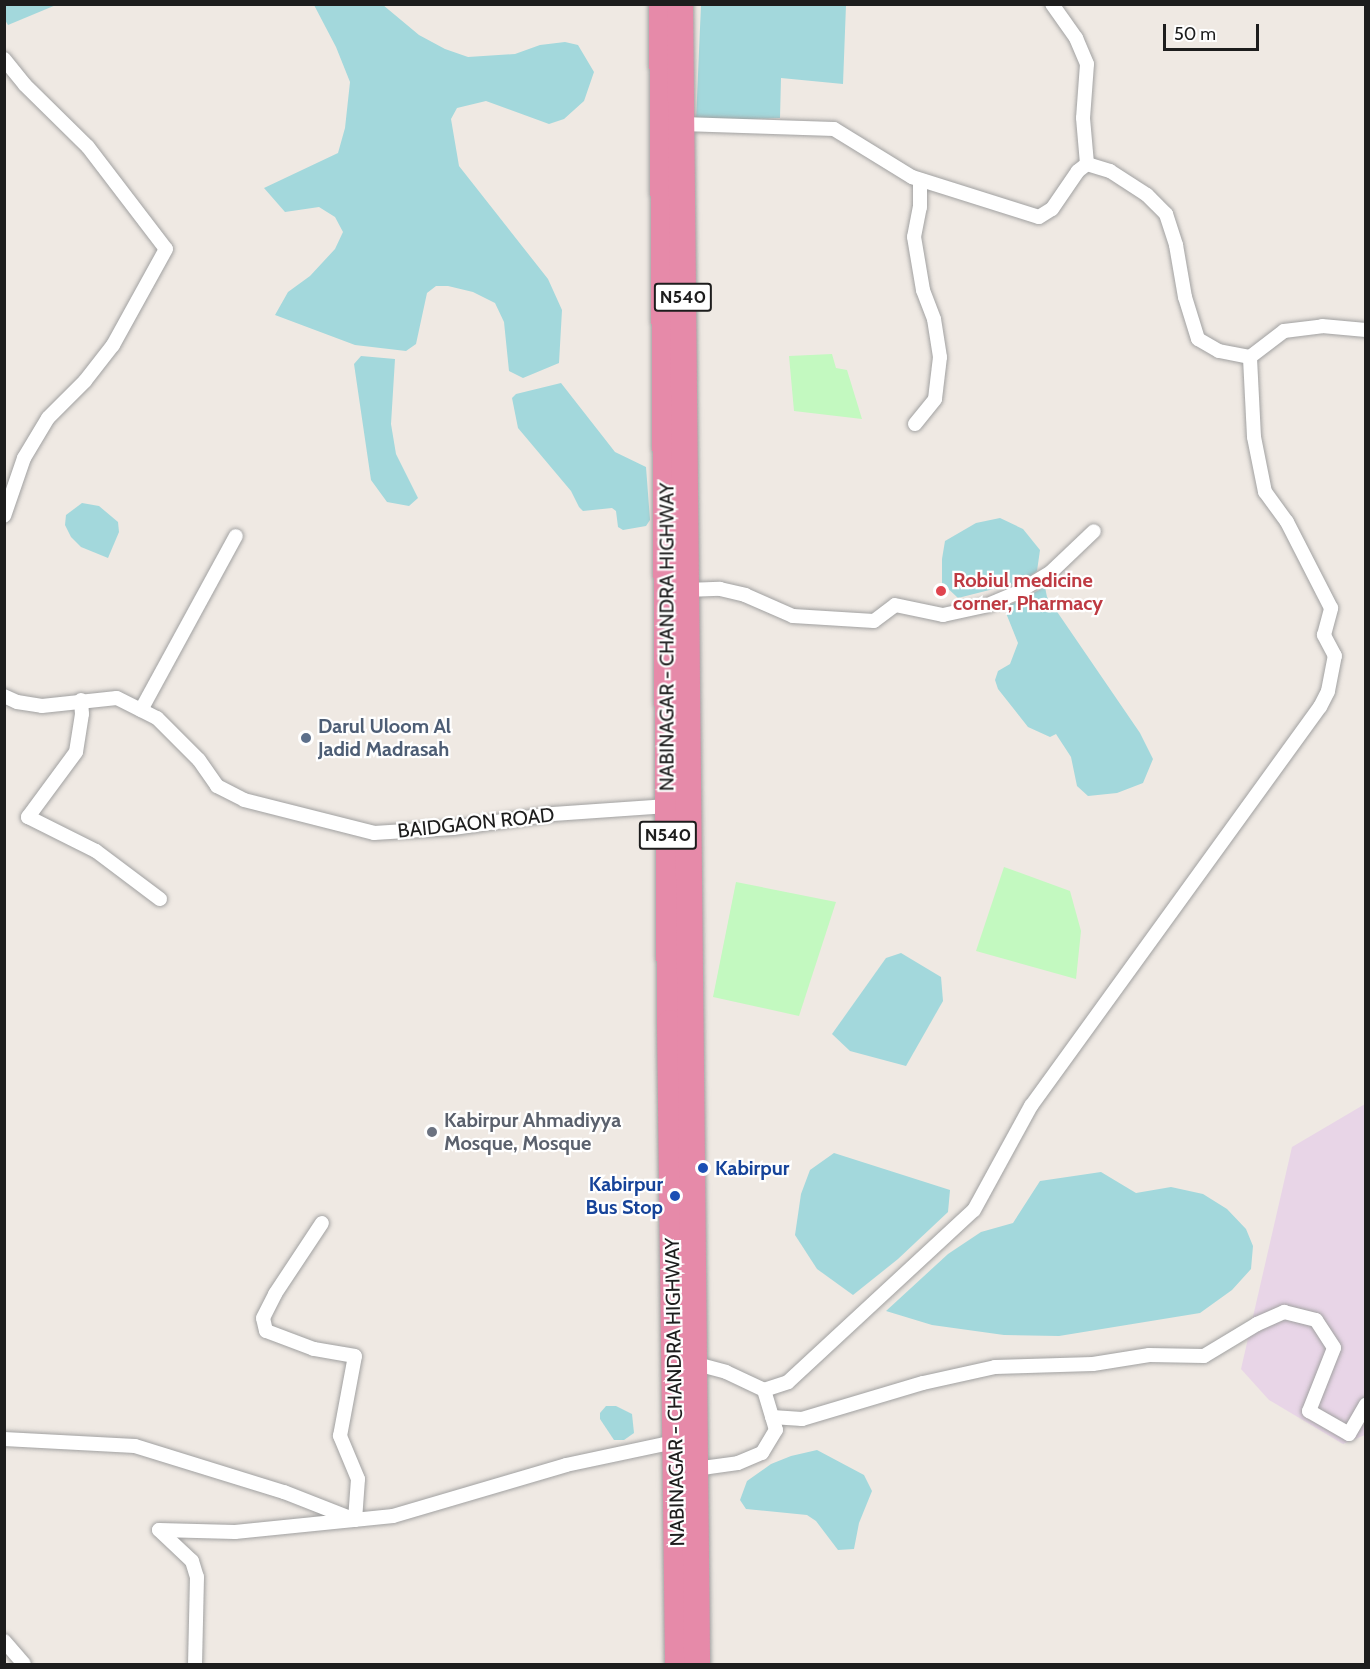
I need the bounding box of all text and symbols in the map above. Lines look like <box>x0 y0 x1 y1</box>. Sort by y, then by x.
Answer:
scale bar <box>1166 12 1262 50</box>
text: 50 m <box>1174 23 1216 45</box>
road number: N540 <box>653 282 713 312</box>
street label: NABINAGAR - CHANDRA HIGHWAY <box>655 483 679 791</box>
place label: Robiul medicine corner, Pharmacy <box>953 568 1103 615</box>
marker: Robiul medicine corner, Pharmacy <box>934 584 948 598</box>
place label: Darul Uloom Al Jadid Madrasah <box>318 714 451 761</box>
marker: Darul Uloom Al Jadid Madrasah <box>299 731 313 745</box>
street label: BAIDGAON ROAD <box>396 803 556 843</box>
road number: N540 <box>638 820 698 850</box>
place label: Kabirpur Ahmadiyya Mosque, Mosque <box>444 1108 621 1155</box>
marker: Kabirpur Ahmadiyya Mosque, Mosque <box>425 1125 439 1139</box>
place label: Kabirpur <box>715 1156 789 1180</box>
marker: Kabirpur <box>696 1161 710 1175</box>
place label: Kabirpur Bus Stop <box>586 1172 663 1219</box>
marker: Kabirpur Bus Stop <box>668 1189 682 1203</box>
street label: NABINAGAR - CHANDRA HIGHWAY <box>660 1238 690 1546</box>

